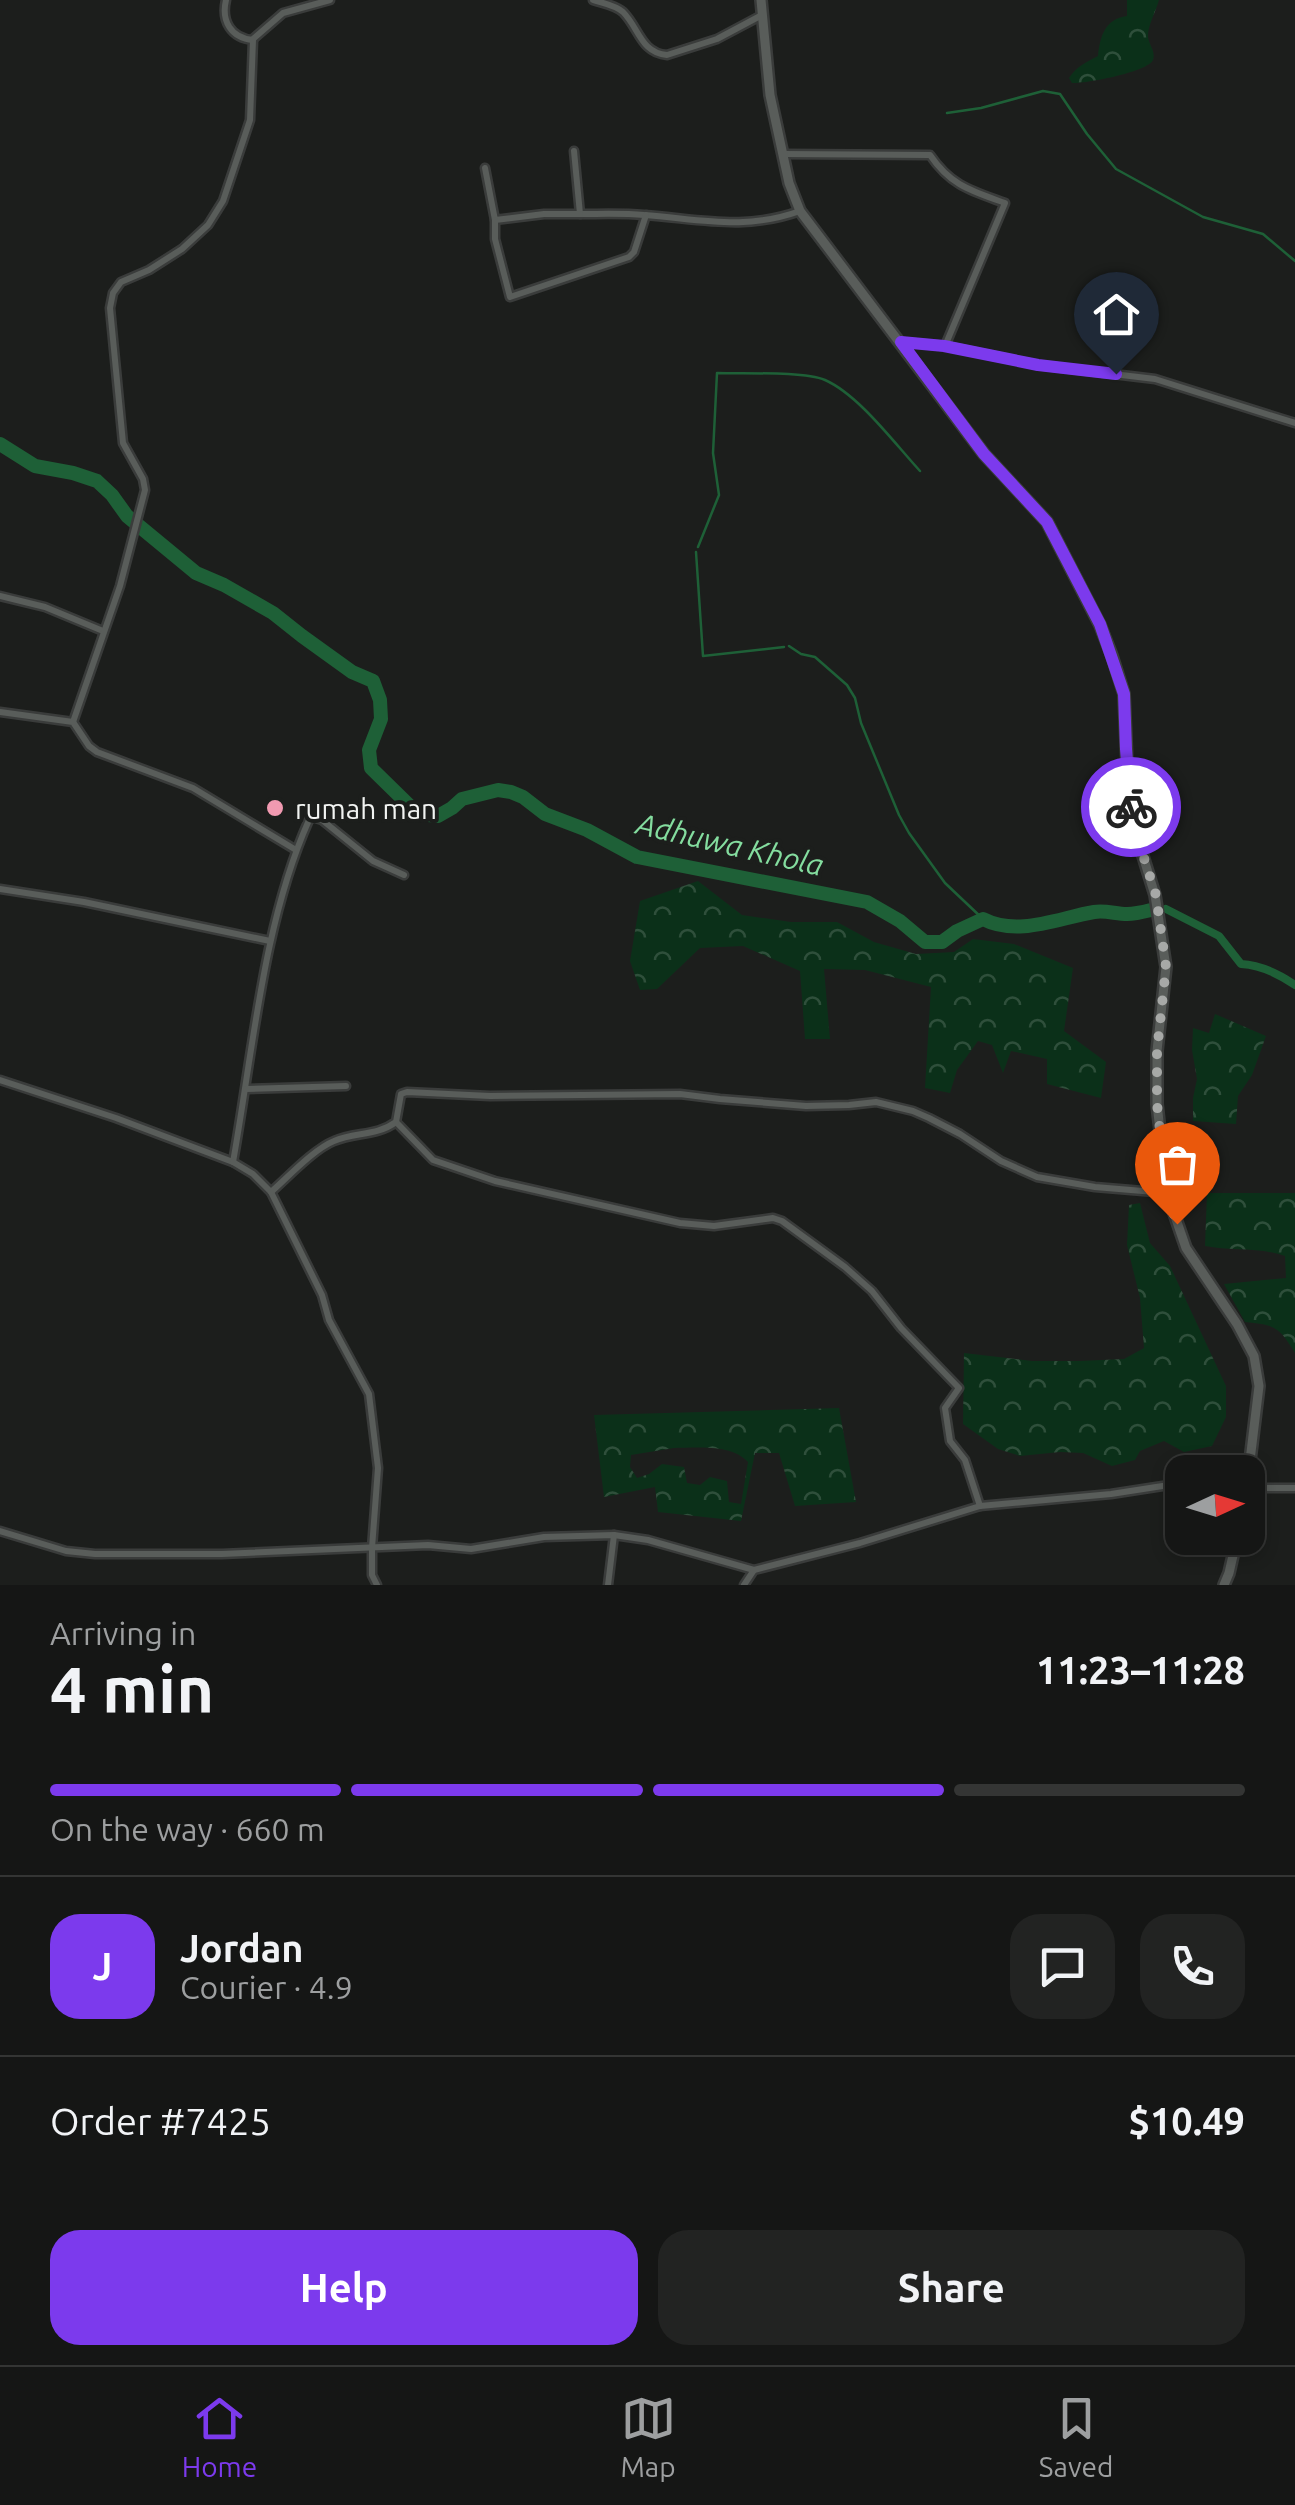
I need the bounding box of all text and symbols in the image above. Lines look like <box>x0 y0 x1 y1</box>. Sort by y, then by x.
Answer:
pin <box>1074 272 1159 375</box>
icon: home <box>1089 287 1144 342</box>
courier <box>1081 757 1181 857</box>
icon: bike <box>1104 780 1159 835</box>
place label: rumah man <box>295 793 437 824</box>
marker: rumah man <box>264 797 286 819</box>
water label: Adhuwa Khola <box>631 805 827 882</box>
pin <box>1135 1122 1220 1225</box>
icon: bag <box>1150 1137 1205 1192</box>
north arrow <box>1165 1455 1265 1555</box>
map controls <box>1165 1455 1265 1555</box>
text: Arriving in <box>50 1615 196 1651</box>
text: 11:23–11:28 <box>1036 1649 1245 1691</box>
text: 4 min <box>50 1652 214 1725</box>
text: On the way · 660 m <box>50 1811 325 1847</box>
button: chat <box>1010 1914 1115 2019</box>
button: phone <box>1140 1914 1245 2019</box>
text: Jordan <box>180 1927 304 1969</box>
text: J <box>93 1945 112 1987</box>
text: Courier · 4.9 <box>180 1969 353 2005</box>
text: Order #7425 <box>50 2100 271 2142</box>
text: $10.49 <box>1128 2100 1245 2142</box>
button: Help <box>50 2230 638 2345</box>
button: Share <box>658 2230 1245 2345</box>
tab: Home <box>182 2391 257 2482</box>
tab: Map <box>620 2391 676 2482</box>
tab: Saved <box>1039 2391 1113 2482</box>

